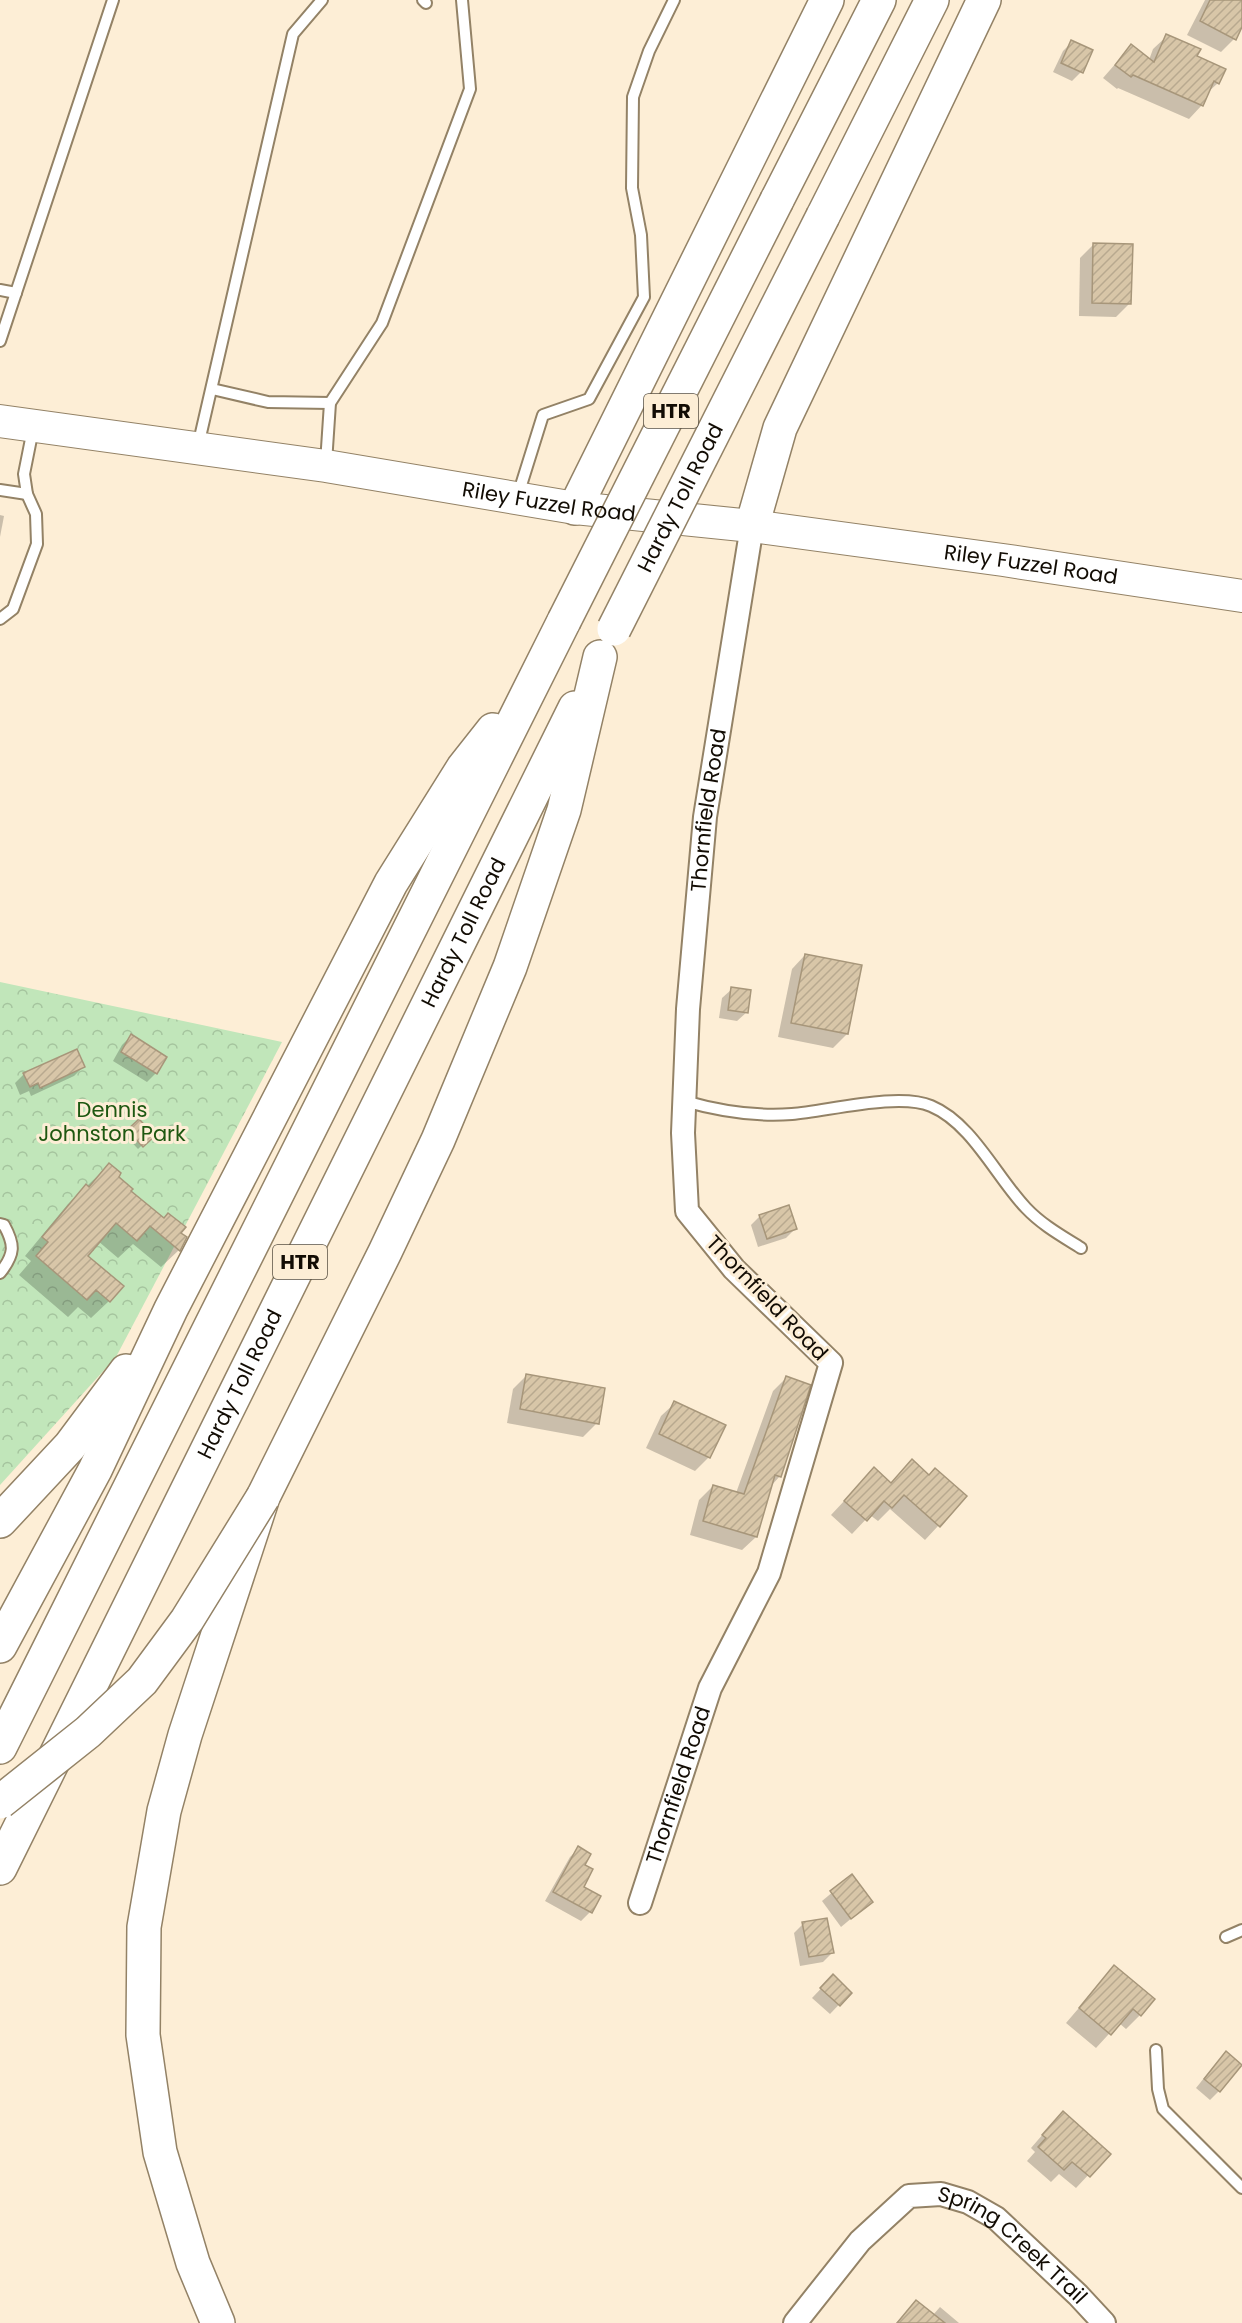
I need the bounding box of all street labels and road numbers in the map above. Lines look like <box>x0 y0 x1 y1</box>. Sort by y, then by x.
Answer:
road number: HTR <box>644 394 698 428</box>
street label: Hardy Toll Road <box>630 418 730 577</box>
street label: Riley Fuzzel Road <box>460 474 637 528</box>
street label: Riley Fuzzel Road <box>942 537 1120 591</box>
street label: Thornfield Road <box>683 727 733 893</box>
street label: Hardy Toll Road <box>414 853 513 1012</box>
street label: Thornfield Road <box>700 1229 835 1367</box>
road number: HTR <box>273 1245 327 1279</box>
street label: Hardy Toll Road <box>190 1304 289 1464</box>
street label: Thornfield Road <box>639 1702 717 1868</box>
street label: Spring Creek Trail <box>934 2179 1094 2310</box>

